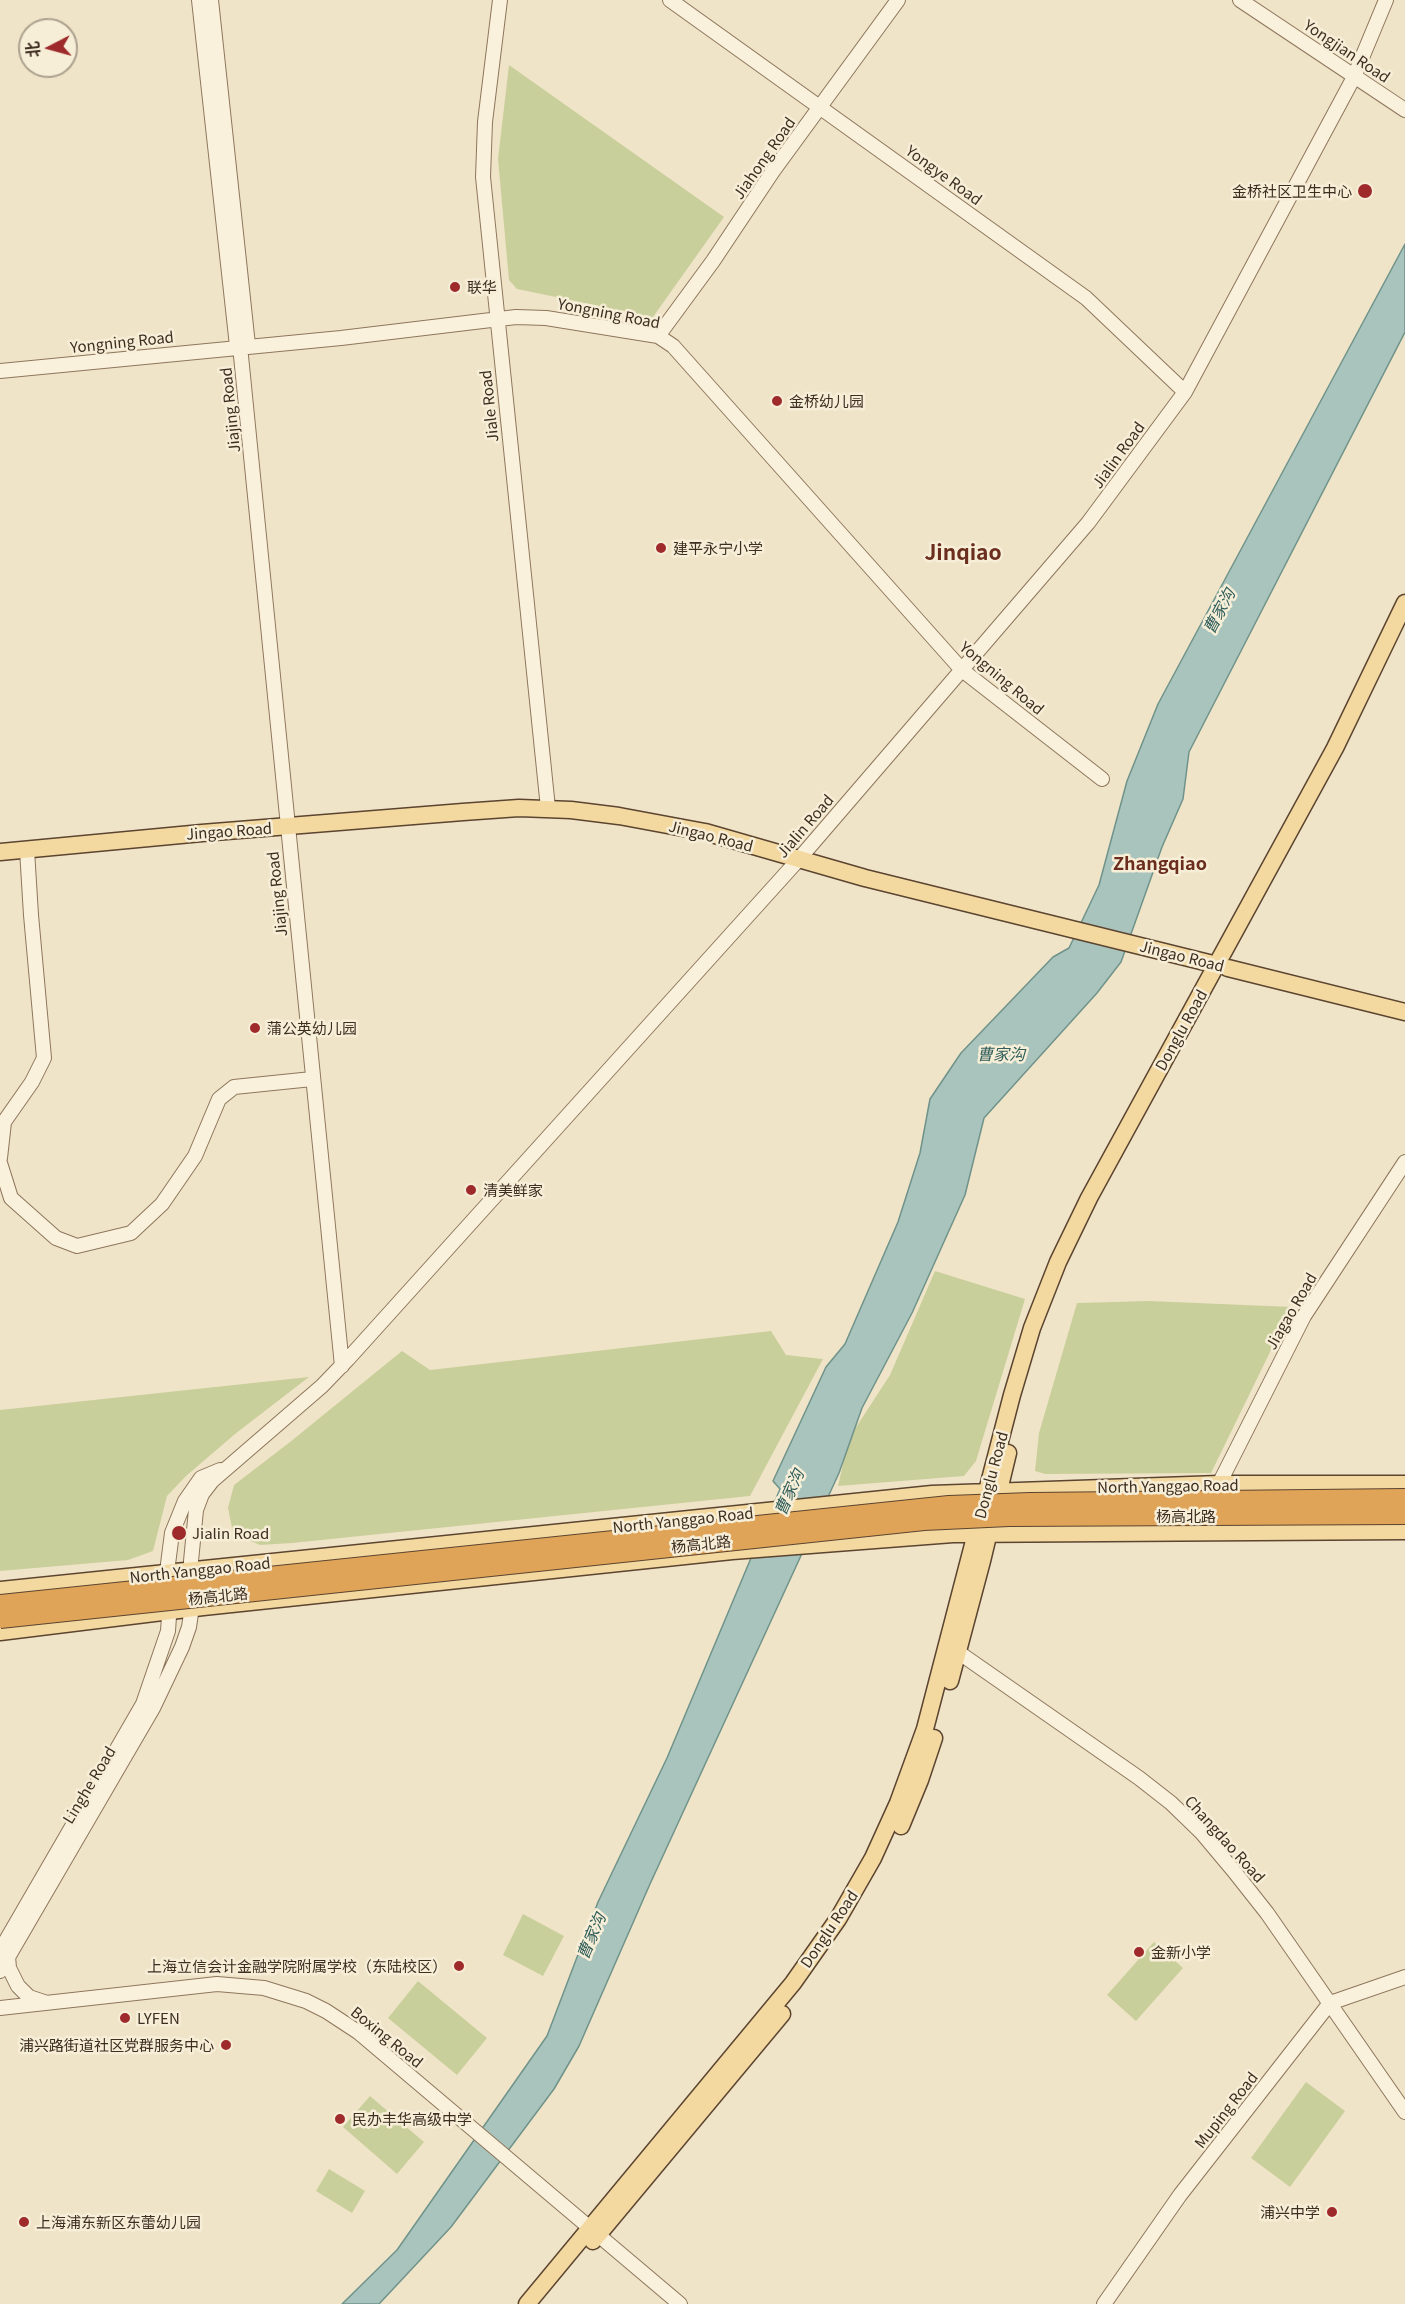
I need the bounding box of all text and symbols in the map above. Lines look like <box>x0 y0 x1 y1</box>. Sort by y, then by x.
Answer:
street label: Yongjian Road <box>1301 16 1393 86</box>
north arrow <box>18 18 78 78</box>
text: 北 <box>19 40 45 59</box>
street label: Jiahong Road <box>729 114 799 202</box>
street label: Yongye Road <box>903 141 985 209</box>
place label: 金桥社区卫生中心 <box>1232 182 1352 200</box>
marker: 金桥社区卫生中心 <box>1356 182 1374 200</box>
place label: 联华 <box>467 278 497 296</box>
marker: 联华 <box>448 280 462 294</box>
street label: Yongning Road <box>556 294 662 332</box>
street label: Yongning Road <box>69 328 175 356</box>
street label: Jiajing Road <box>217 366 243 454</box>
street label: Jiale Road <box>476 369 502 443</box>
place label: 金桥幼儿园 <box>789 392 864 410</box>
marker: 金桥幼儿园 <box>770 394 784 408</box>
street label: Jialin Road <box>1088 418 1148 492</box>
place label: 建平永宁小学 <box>673 539 763 557</box>
district label: Jinqiao <box>924 539 1002 565</box>
marker: 建平永宁小学 <box>654 541 668 555</box>
water label: 曹家沟 <box>1199 585 1239 637</box>
street label: Yongning Road <box>956 638 1048 718</box>
street label: Jialin Road <box>773 791 837 861</box>
street label: Jingao Road <box>667 817 755 855</box>
street label: Jingao Road <box>185 819 273 843</box>
street label: Jiajing Road <box>264 850 290 938</box>
district label: Zhangqiao <box>1113 852 1207 874</box>
street label: Jingao Road <box>1138 937 1226 975</box>
street label: Donglu Road <box>1151 986 1211 1074</box>
place label: 蒲公英幼儿园 <box>267 1019 357 1037</box>
marker: 蒲公英幼儿园 <box>248 1021 262 1035</box>
water label: 曹家沟 <box>977 1044 1025 1064</box>
place label: 清美鲜家 <box>483 1181 543 1199</box>
marker: 清美鲜家 <box>464 1183 478 1197</box>
street label: Jiagao Road <box>1262 1269 1320 1353</box>
street label: Donglu Road <box>971 1429 1011 1521</box>
water label: 曹家沟 <box>770 1466 808 1518</box>
street label: North Yanggao Road <box>1097 1476 1239 1496</box>
street label: North Yanggao Road <box>612 1504 754 1536</box>
street label: 杨高北路 <box>1156 1507 1216 1525</box>
marker: Jialin Road <box>170 1524 188 1542</box>
place label: Jialin Road <box>192 1524 269 1542</box>
street label: 杨高北路 <box>670 1532 732 1556</box>
street label: North Yanggao Road <box>129 1554 271 1586</box>
street label: 杨高北路 <box>187 1584 249 1608</box>
street label: Linghe Road <box>59 1743 119 1827</box>
street label: Changdao Road <box>1181 1792 1269 1886</box>
street label: Donglu Road <box>796 1887 862 1971</box>
water label: 曹家沟 <box>573 1910 609 1962</box>
place label: 金新小学 <box>1151 1943 1211 1961</box>
marker: 金新小学 <box>1132 1945 1146 1959</box>
place label: 上海立信会计金融学院附属学校（东陆校区） <box>147 1957 447 1975</box>
marker: 上海立信会计金融学院附属学校（东陆校区） <box>452 1959 466 1973</box>
street label: Boxing Road <box>348 2003 426 2071</box>
place label: LYFEN <box>137 2009 180 2027</box>
marker: LYFEN <box>118 2011 132 2025</box>
place label: 浦兴路街道社区党群服务中心 <box>19 2036 214 2054</box>
marker: 浦兴路街道社区党群服务中心 <box>219 2038 233 2052</box>
street label: Muping Road <box>1191 2068 1261 2152</box>
place label: 民办丰华高级中学 <box>352 2110 472 2128</box>
marker: 民办丰华高级中学 <box>333 2112 347 2126</box>
place label: 浦兴中学 <box>1260 2203 1320 2221</box>
marker: 浦兴中学 <box>1325 2205 1339 2219</box>
place label: 上海浦东新区东蕾幼儿园 <box>36 2213 201 2231</box>
marker: 上海浦东新区东蕾幼儿园 <box>17 2215 31 2229</box>

